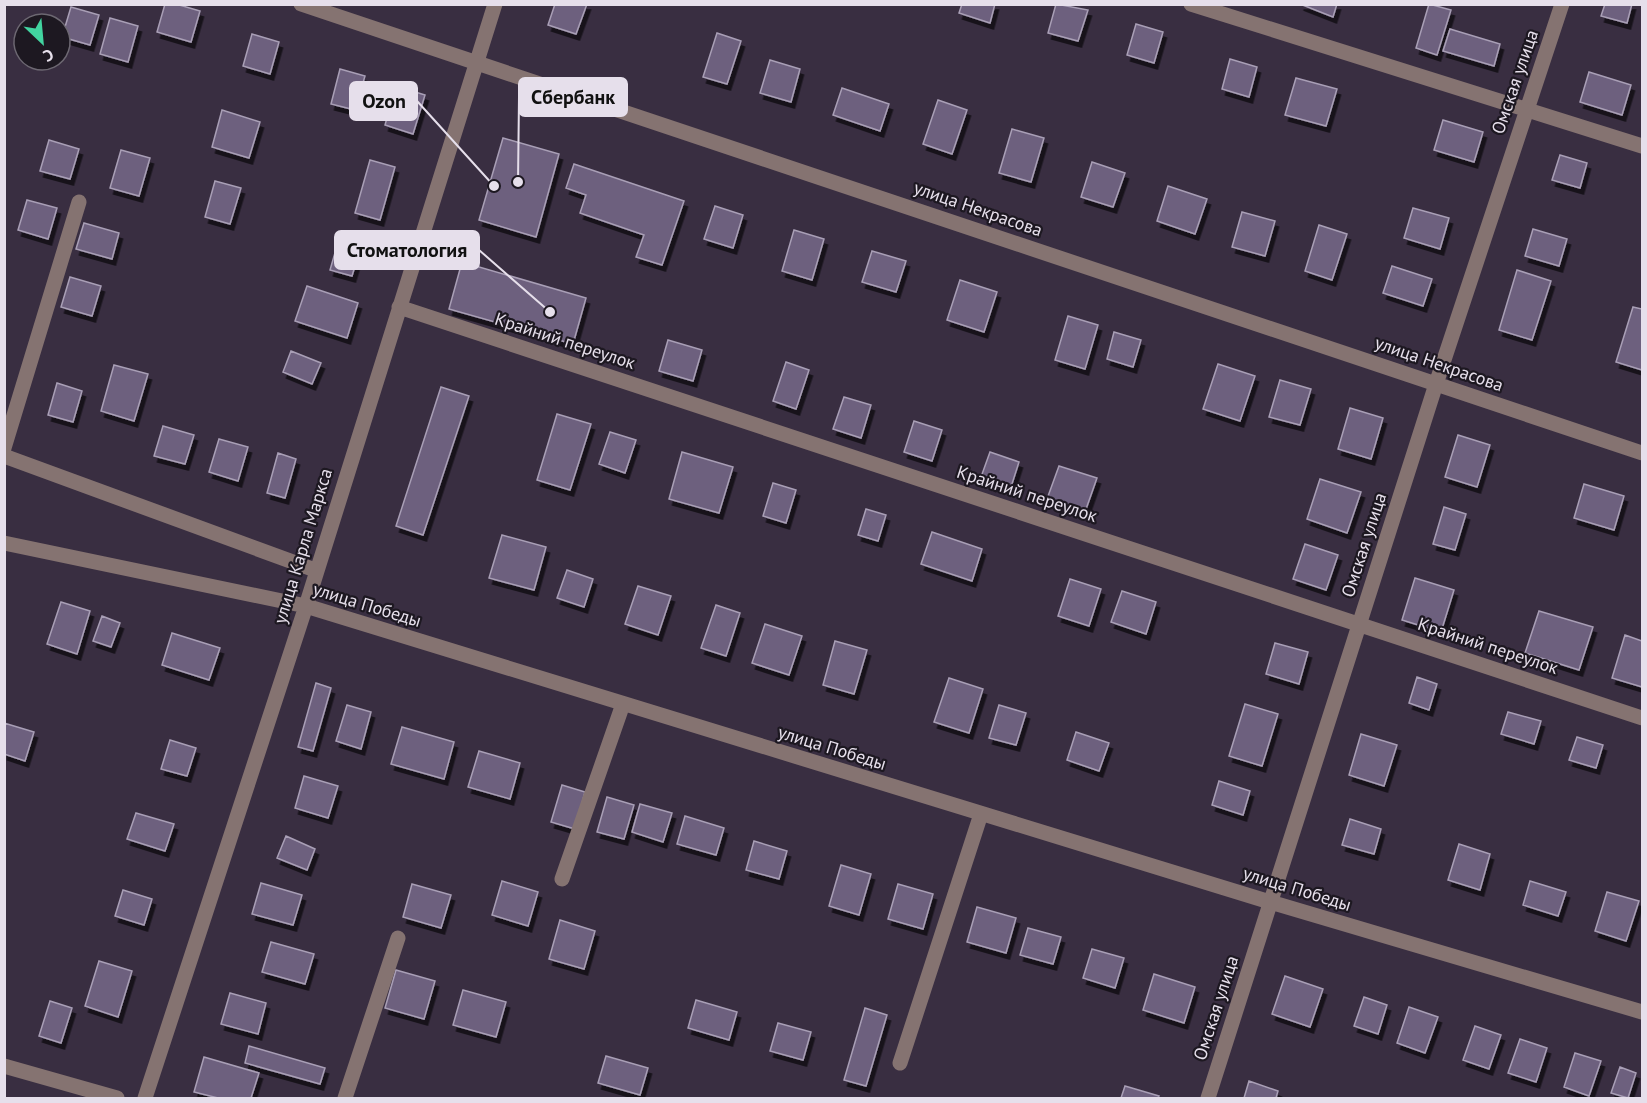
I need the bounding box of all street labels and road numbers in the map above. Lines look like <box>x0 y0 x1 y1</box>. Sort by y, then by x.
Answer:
street label: Омская улица <box>1486 27 1543 137</box>
street label: улица Некрасова <box>911 176 1045 241</box>
street label: Крайний переулок <box>492 307 639 374</box>
street label: улица Некрасова <box>1372 331 1506 396</box>
street label: Крайний переулок <box>954 460 1101 527</box>
street label: улица Карла Маркса <box>268 465 337 626</box>
street label: Омская улица <box>1336 490 1391 600</box>
street label: улица Победы <box>310 577 424 632</box>
street label: Крайний переулок <box>1415 612 1562 679</box>
street label: улица Победы <box>775 720 889 775</box>
street label: улица Победы <box>1240 861 1354 916</box>
street label: Омская улица <box>1188 953 1243 1063</box>

